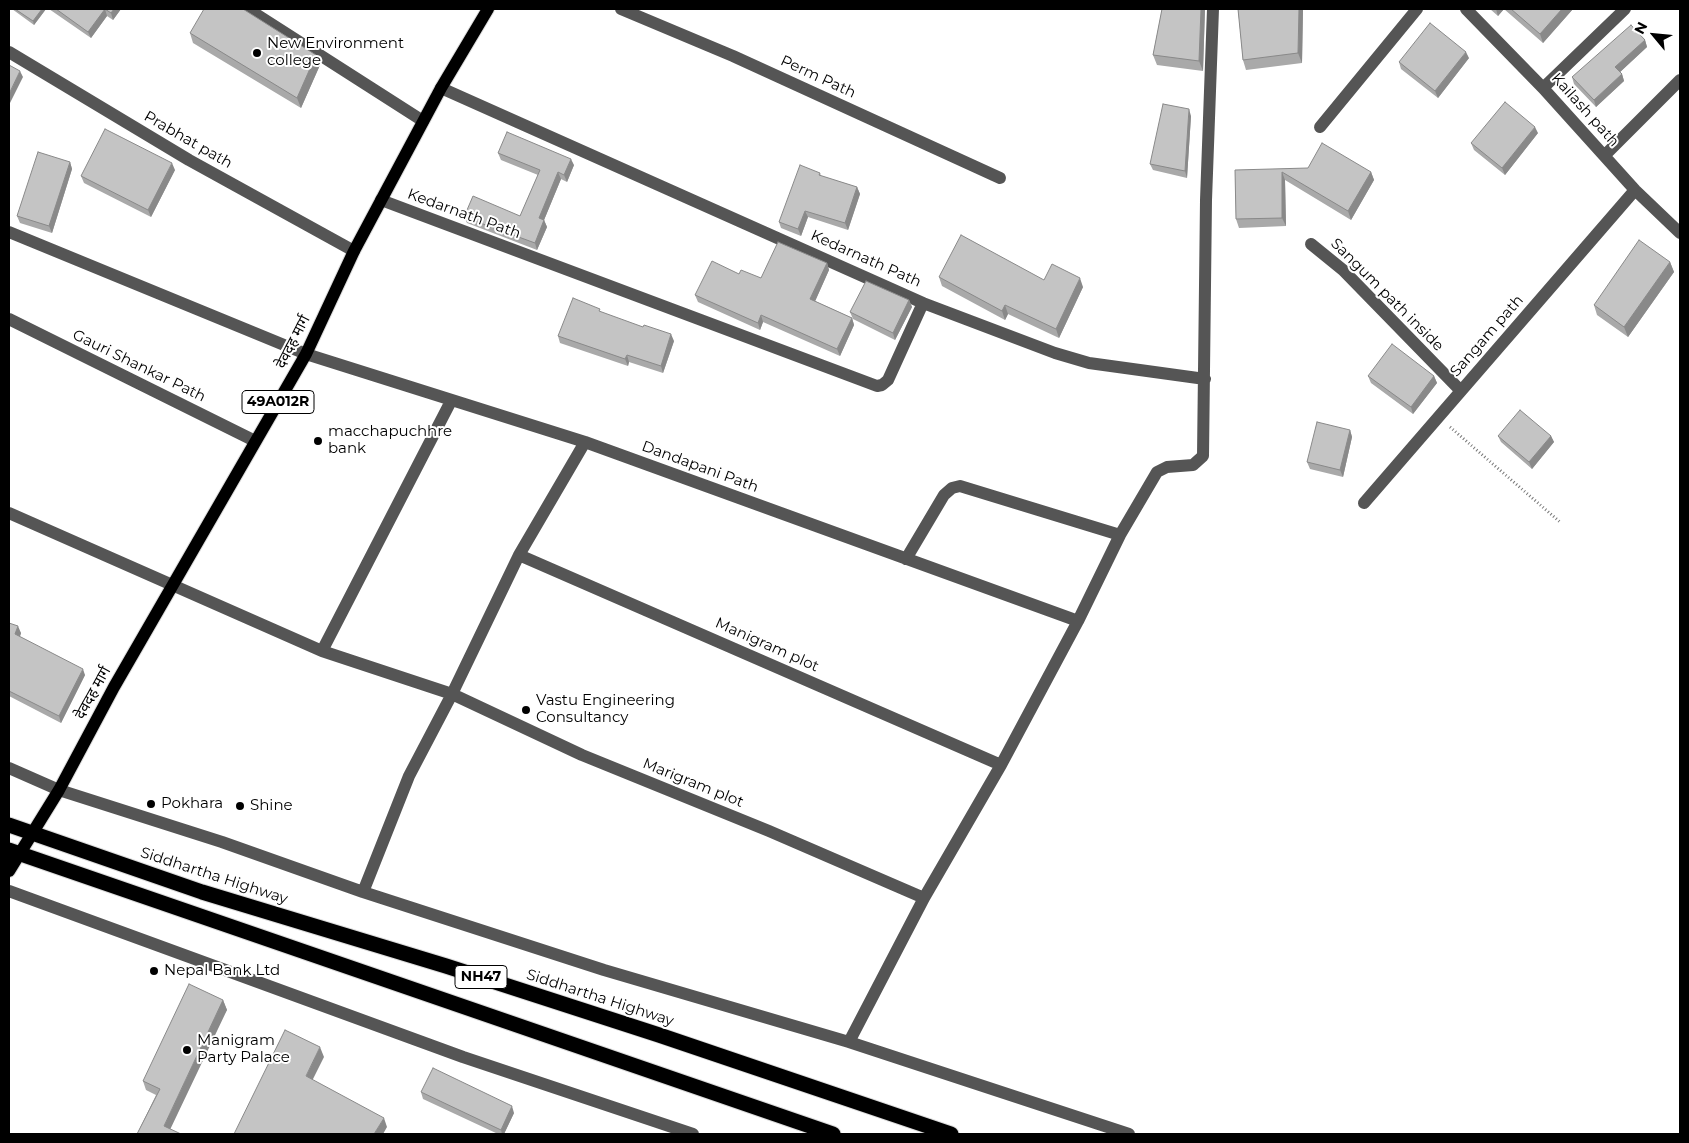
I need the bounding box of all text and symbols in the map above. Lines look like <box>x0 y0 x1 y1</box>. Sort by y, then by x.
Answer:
north arrow <box>1629 10 1679 60</box>
text: N <box>1630 19 1651 37</box>
place label: New Environment college <box>267 35 404 70</box>
marker: New Environment college <box>251 47 263 59</box>
street label: Perm Path <box>777 52 859 102</box>
street label: Kailash path <box>1547 69 1623 151</box>
street label: Prabhat path <box>141 107 235 173</box>
street label: Kedarnath Path <box>405 185 523 243</box>
street label: Kedarnath Path <box>808 227 924 291</box>
street label: Sangum path inside <box>1327 235 1447 355</box>
street label: Sangam path <box>1447 291 1527 381</box>
street label: देवदह मार्ग <box>272 312 314 372</box>
street label: Gauri Shankar Path <box>69 326 209 406</box>
road number: 49A012R <box>242 391 314 414</box>
place label: macchapuchhre bank <box>328 423 452 458</box>
marker: macchapuchhre bank <box>312 435 324 447</box>
street label: Dandapani Path <box>639 437 761 497</box>
street label: Manigram plot <box>712 614 822 676</box>
street label: देवदह मार्ग <box>71 664 115 722</box>
place label: Vastu Engineering Consultancy <box>536 692 675 727</box>
marker: Vastu Engineering Consultancy <box>520 704 532 716</box>
street label: Marigram plot <box>640 755 746 811</box>
place label: Pokhara <box>161 795 223 813</box>
place label: Shine <box>250 797 293 815</box>
marker: Pokhara <box>145 798 157 810</box>
marker: Shine <box>234 800 246 812</box>
street label: Siddhartha Highway <box>138 844 290 908</box>
place label: Nepal Bank Ltd <box>164 962 280 980</box>
marker: Nepal Bank Ltd <box>148 965 160 977</box>
road number: NH47 <box>455 966 507 989</box>
street label: Siddhartha Highway <box>524 966 676 1030</box>
place label: Manigram Party Palace <box>197 1032 290 1067</box>
marker: Manigram Party Palace <box>181 1044 193 1056</box>

